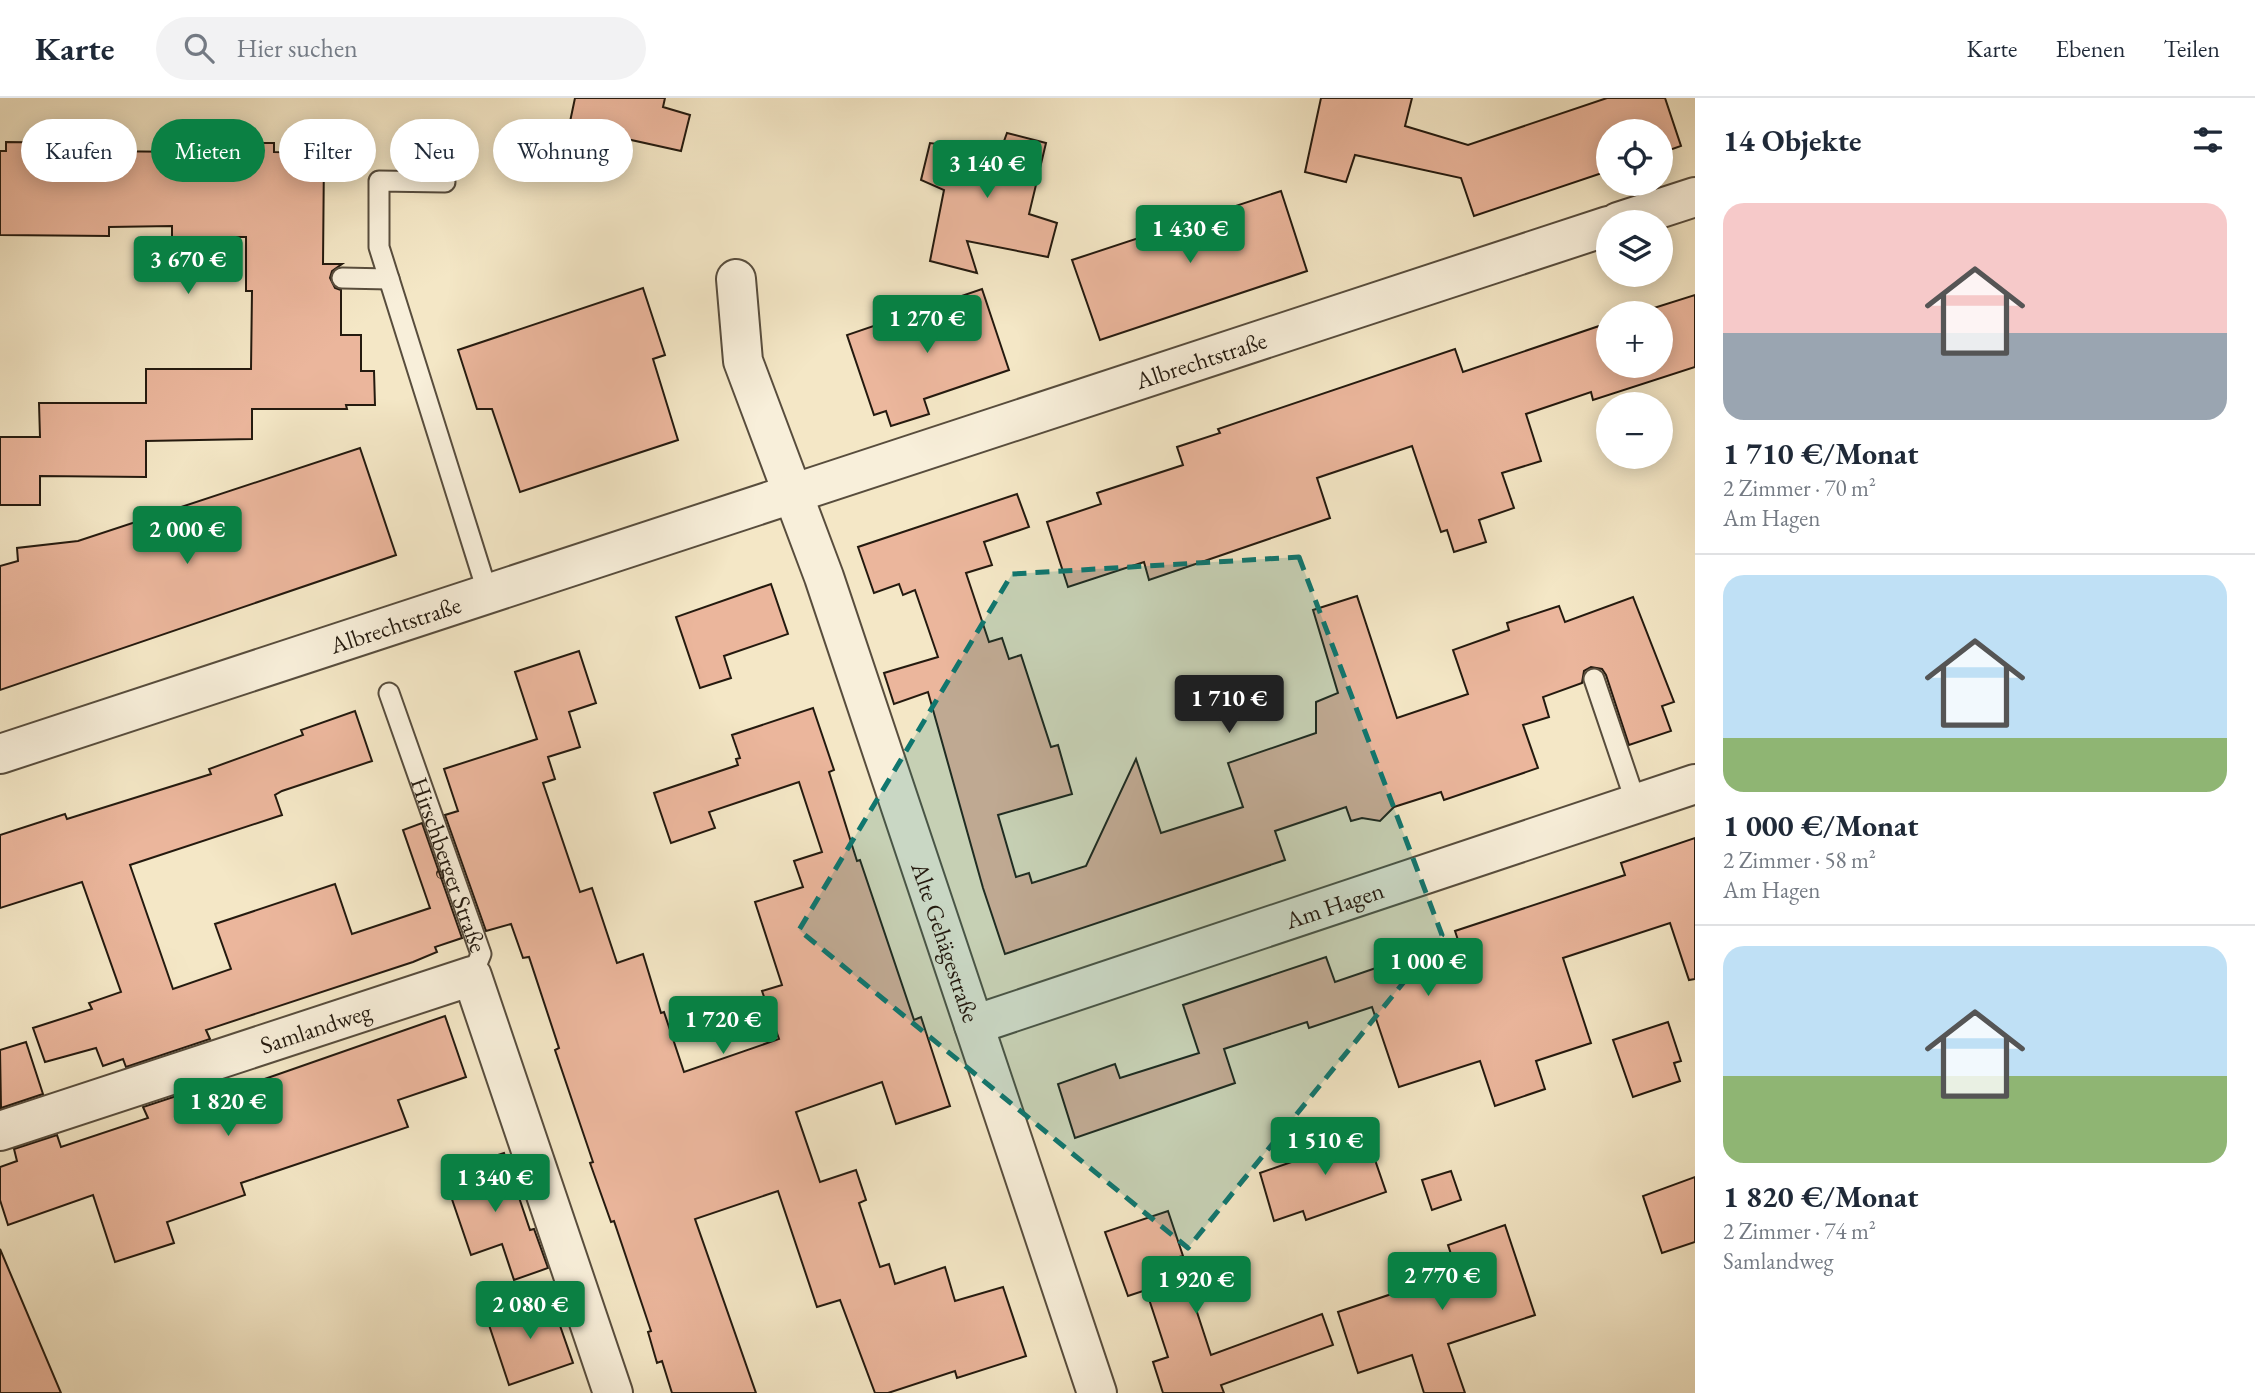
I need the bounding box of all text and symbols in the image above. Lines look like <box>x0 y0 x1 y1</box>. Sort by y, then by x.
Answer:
search box <box>156 17 646 80</box>
text: Karte <box>35 27 114 70</box>
icon: search <box>180 29 218 67</box>
text: Hier suchen <box>236 31 358 65</box>
text: Karte <box>1967 33 2017 64</box>
text: Ebenen <box>2055 33 2125 64</box>
text: Teilen <box>2163 33 2220 64</box>
chip: Kaufen <box>21 119 137 182</box>
chip: Mieten <box>151 119 265 182</box>
chip: Filter <box>279 119 376 182</box>
chip: Neu <box>390 119 479 182</box>
chip: Wohnung <box>493 119 633 182</box>
map controls <box>1596 119 1673 469</box>
button: locate <box>1596 119 1673 196</box>
text: 14 Objekte <box>1723 121 1862 160</box>
icon: filters <box>2189 121 2227 159</box>
pin: 3 140 € <box>922 140 1052 200</box>
text: 3 140 € <box>949 148 1025 178</box>
pin: 1 430 € <box>1125 206 1255 265</box>
button: layers <box>1596 210 1673 287</box>
text: 1 430 € <box>1152 213 1228 243</box>
pin: 3 670 € <box>123 236 253 296</box>
text: 3 670 € <box>150 244 226 274</box>
icon: home <box>1912 248 2038 374</box>
pin: 1 270 € <box>862 296 992 355</box>
button: + <box>1596 301 1673 378</box>
text: 1 270 € <box>889 303 965 333</box>
street label: Albrechtstraße <box>1131 324 1270 396</box>
button: − <box>1596 392 1673 469</box>
text: 1 710 €/Monat <box>1723 434 1918 473</box>
text: 2 Zimmer · 70 m² <box>1723 473 1876 503</box>
text: Am Hagen <box>1723 503 1820 533</box>
pin: 2 000 € <box>122 506 252 566</box>
text: 2 000 € <box>149 514 225 544</box>
street label: Albrechtstraße <box>325 588 465 660</box>
icon: home <box>1912 620 2038 746</box>
pin: 1 710 € <box>1164 676 1294 735</box>
text: 1 710 € <box>1191 683 1267 713</box>
street label: Hirschberger Straße <box>404 773 495 956</box>
text: 1 000 €/Monat <box>1723 806 1918 845</box>
text: 2 Zimmer · 58 m² <box>1723 845 1876 875</box>
street label: Alte Gehägestraße <box>905 857 987 1026</box>
street label: Am Hagen <box>1280 874 1388 936</box>
text: Am Hagen <box>1723 875 1820 905</box>
pin: 1 000 € <box>1363 939 1493 998</box>
text: 1 000 € <box>1390 946 1466 976</box>
icon: home <box>1912 991 2038 1117</box>
street label: Samlandweg <box>256 995 376 1060</box>
pin: 1 720 € <box>658 996 788 1056</box>
text: 1 720 € <box>685 1004 761 1034</box>
pin: 1 820 € <box>163 1079 293 1138</box>
text: 1 820 € <box>190 1086 266 1116</box>
pin: 1 510 € <box>1260 1118 1390 1177</box>
text: 1 510 € <box>1287 1125 1363 1155</box>
pin: 1 340 € <box>430 1154 560 1214</box>
text: 1 340 € <box>457 1162 533 1192</box>
text: 1 820 €/Monat <box>1723 1177 1918 1216</box>
text: 2 Zimmer · 74 m² <box>1723 1216 1876 1246</box>
text: Samlandweg <box>1723 1246 1833 1276</box>
pin: 2 770 € <box>1377 1252 1507 1312</box>
pin: 1 920 € <box>1131 1256 1261 1316</box>
text: 2 770 € <box>1404 1260 1480 1290</box>
text: 1 920 € <box>1158 1264 1234 1294</box>
pin: 2 080 € <box>465 1282 595 1341</box>
text: 2 080 € <box>492 1289 568 1319</box>

